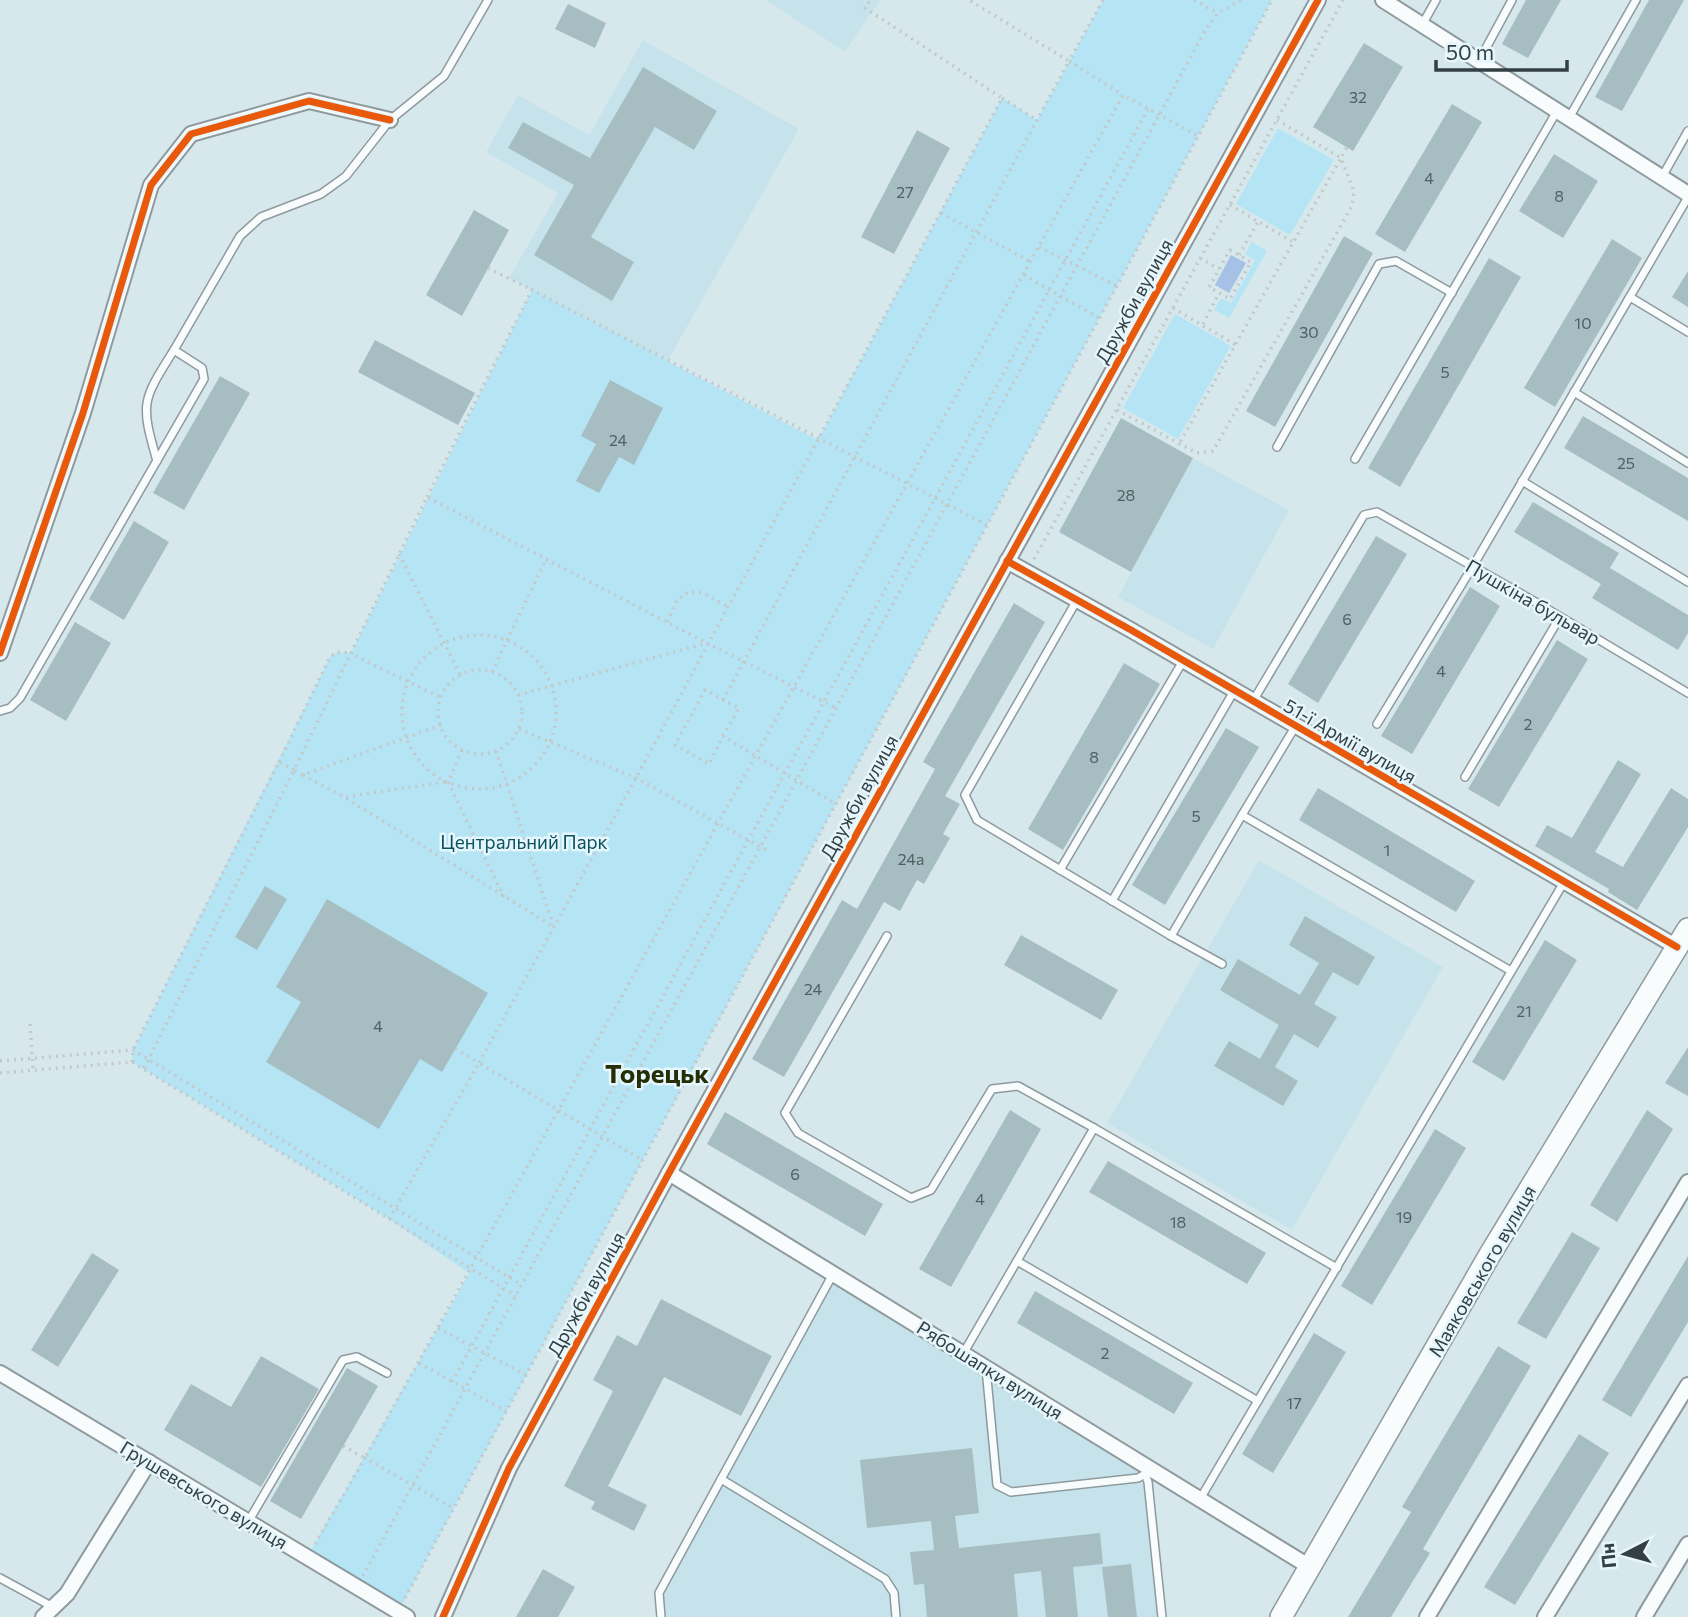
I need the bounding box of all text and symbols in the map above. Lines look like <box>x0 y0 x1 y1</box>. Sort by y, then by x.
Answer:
scale bar <box>1436 28 1567 72</box>
text: 50 m <box>1446 39 1494 64</box>
house number: 32 <box>1349 87 1367 106</box>
house number: 4 <box>1424 168 1434 187</box>
house number: 27 <box>896 182 914 201</box>
house number: 8 <box>1554 186 1564 205</box>
street label: Дружби вулиця <box>1090 234 1177 367</box>
house number: 10 <box>1574 313 1592 332</box>
house number: 30 <box>1299 322 1319 341</box>
house number: 5 <box>1440 362 1450 381</box>
house number: 24 <box>609 430 627 449</box>
house number: 25 <box>1617 453 1635 472</box>
house number: 28 <box>1117 485 1135 504</box>
street label: Пушкіна бульвар <box>1462 554 1605 649</box>
house number: 6 <box>1342 609 1352 628</box>
house number: 4 <box>1436 661 1446 680</box>
street label: 51-ї Армії вулиця <box>1280 693 1421 788</box>
house number: 2 <box>1524 714 1533 733</box>
street label: Дружби вулиця <box>815 730 902 863</box>
house number: 8 <box>1089 747 1099 766</box>
house number: 5 <box>1191 806 1201 825</box>
park label: Центральний Парк <box>440 830 608 853</box>
house number: 1 <box>1384 840 1390 859</box>
house number: 24а <box>898 849 924 868</box>
house number: 24 <box>804 979 822 998</box>
house number: 21 <box>1516 1001 1532 1020</box>
house number: 4 <box>373 1016 383 1035</box>
district label: Торецьк <box>605 1057 709 1088</box>
house number: 6 <box>790 1164 800 1183</box>
street label: Маяковського вулиця <box>1423 1181 1540 1361</box>
house number: 4 <box>975 1189 985 1208</box>
house number: 19 <box>1396 1207 1412 1226</box>
house number: 18 <box>1170 1212 1186 1231</box>
street label: Дружби вулиця <box>542 1227 629 1360</box>
street label: Рябошапки вулиця <box>913 1315 1068 1424</box>
house number: 2 <box>1101 1343 1110 1362</box>
house number: 17 <box>1286 1393 1302 1412</box>
street label: Грушевського вулиця <box>116 1435 292 1554</box>
north arrow <box>1590 1519 1660 1589</box>
text: Пн <box>1595 1542 1620 1570</box>

